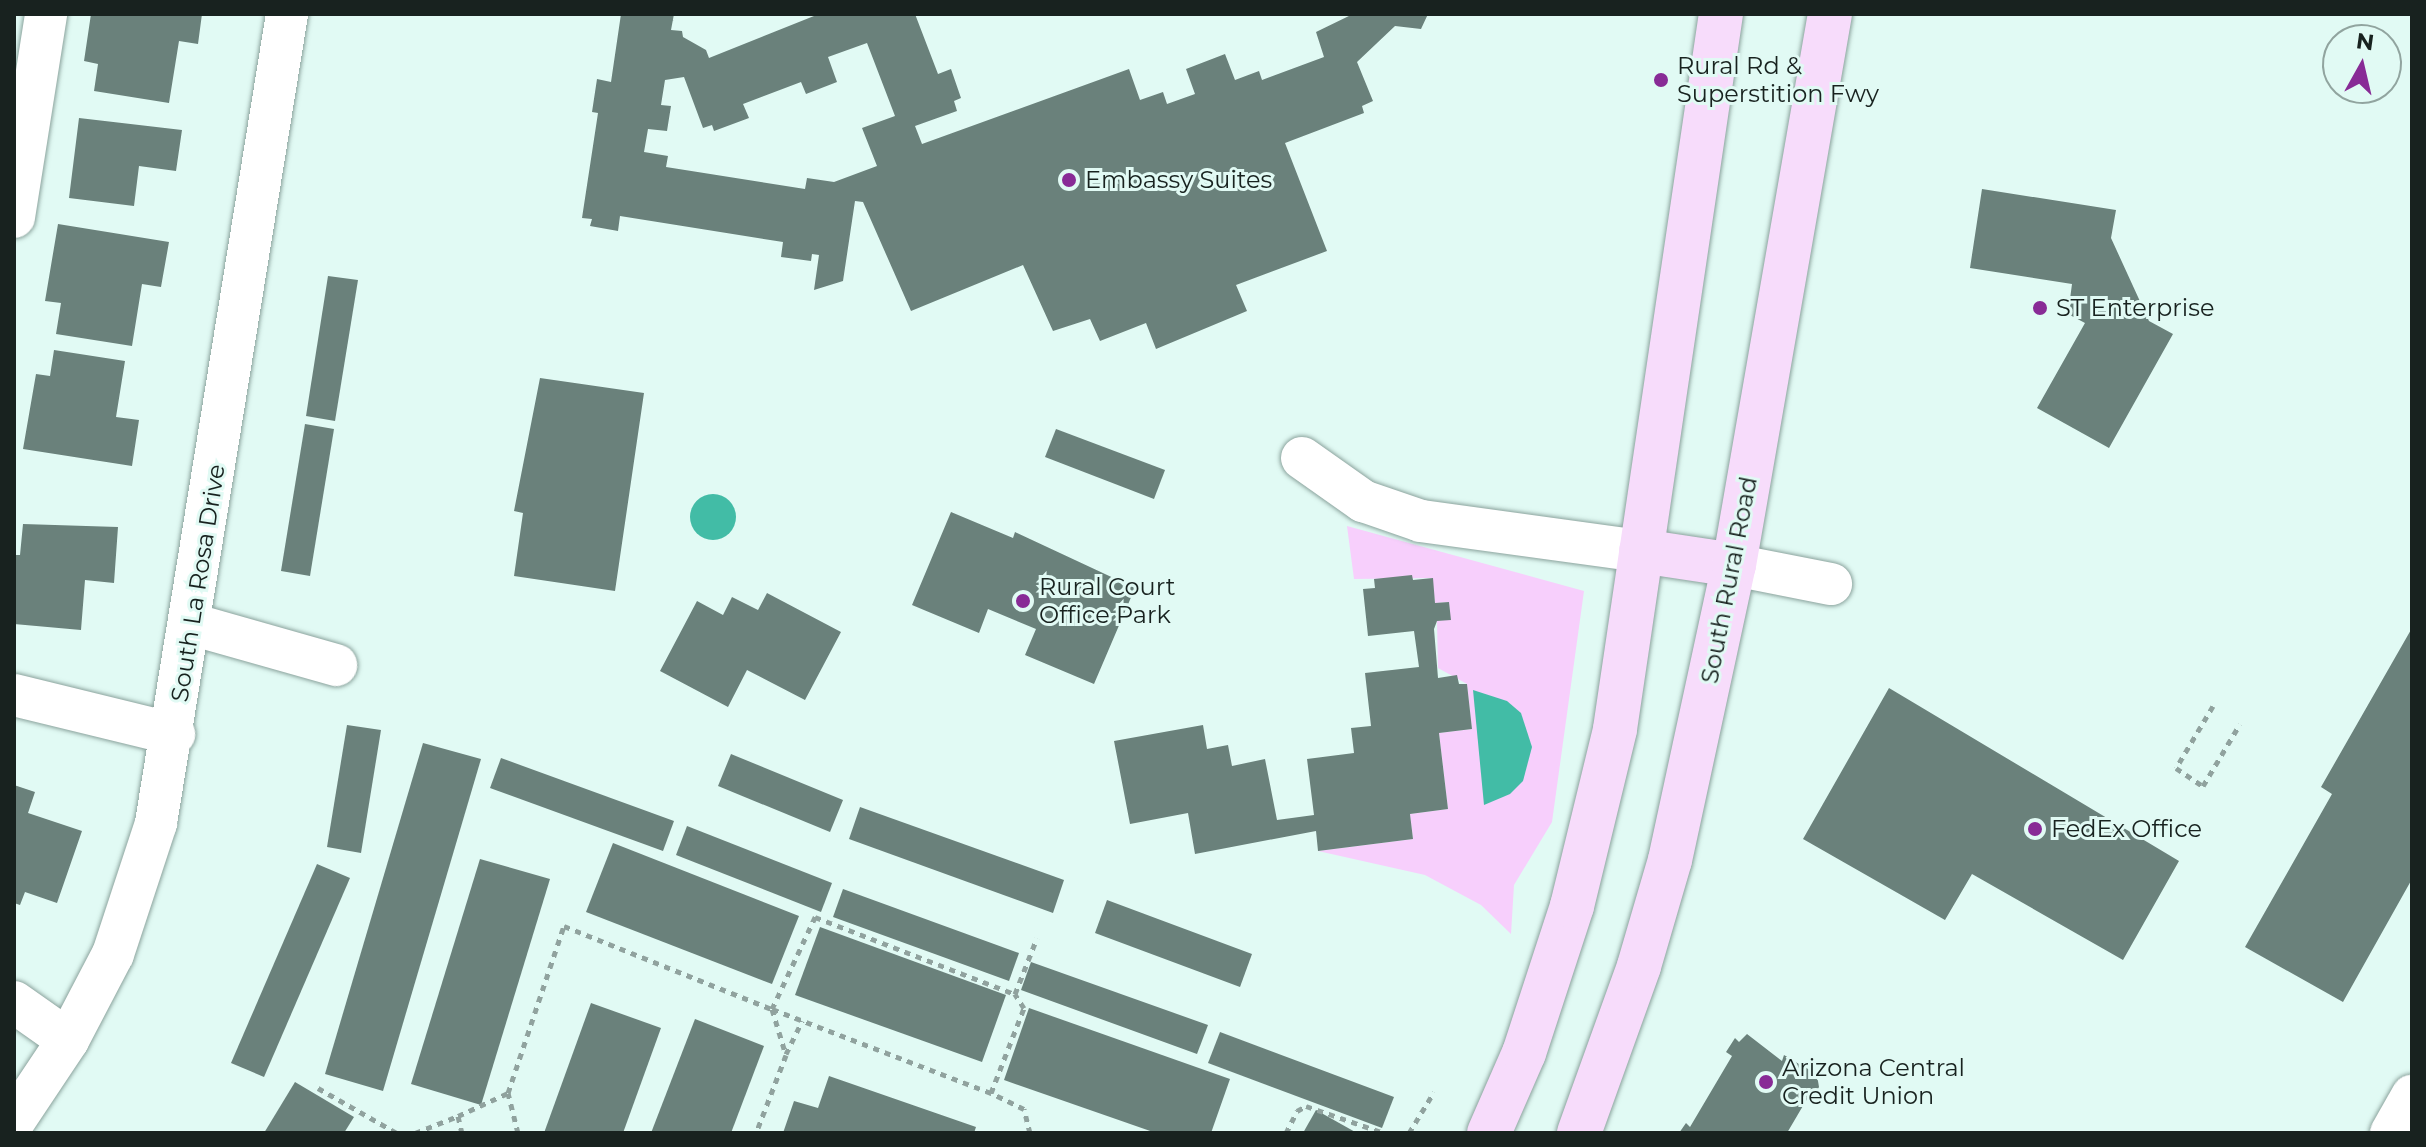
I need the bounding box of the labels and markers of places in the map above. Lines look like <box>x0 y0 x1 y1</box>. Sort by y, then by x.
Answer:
place label: Rural Rd & Superstition Fwy <box>1677 52 1879 108</box>
marker: Rural Rd & Superstition Fwy <box>1652 71 1670 89</box>
place label: Embassy Suites <box>1085 166 1272 194</box>
marker: Embassy Suites <box>1060 171 1078 189</box>
place label: ST Enterprise <box>2056 294 2214 322</box>
marker: ST Enterprise <box>2031 299 2049 317</box>
place label: Rural Court Office Park <box>1039 573 1175 629</box>
marker: Rural Court Office Park <box>1014 592 1032 610</box>
place label: FedEx Office <box>2051 815 2202 843</box>
marker: FedEx Office <box>2026 820 2044 838</box>
place label: Arizona Central Credit Union <box>1782 1054 1965 1110</box>
marker: Arizona Central Credit Union <box>1757 1073 1775 1091</box>

